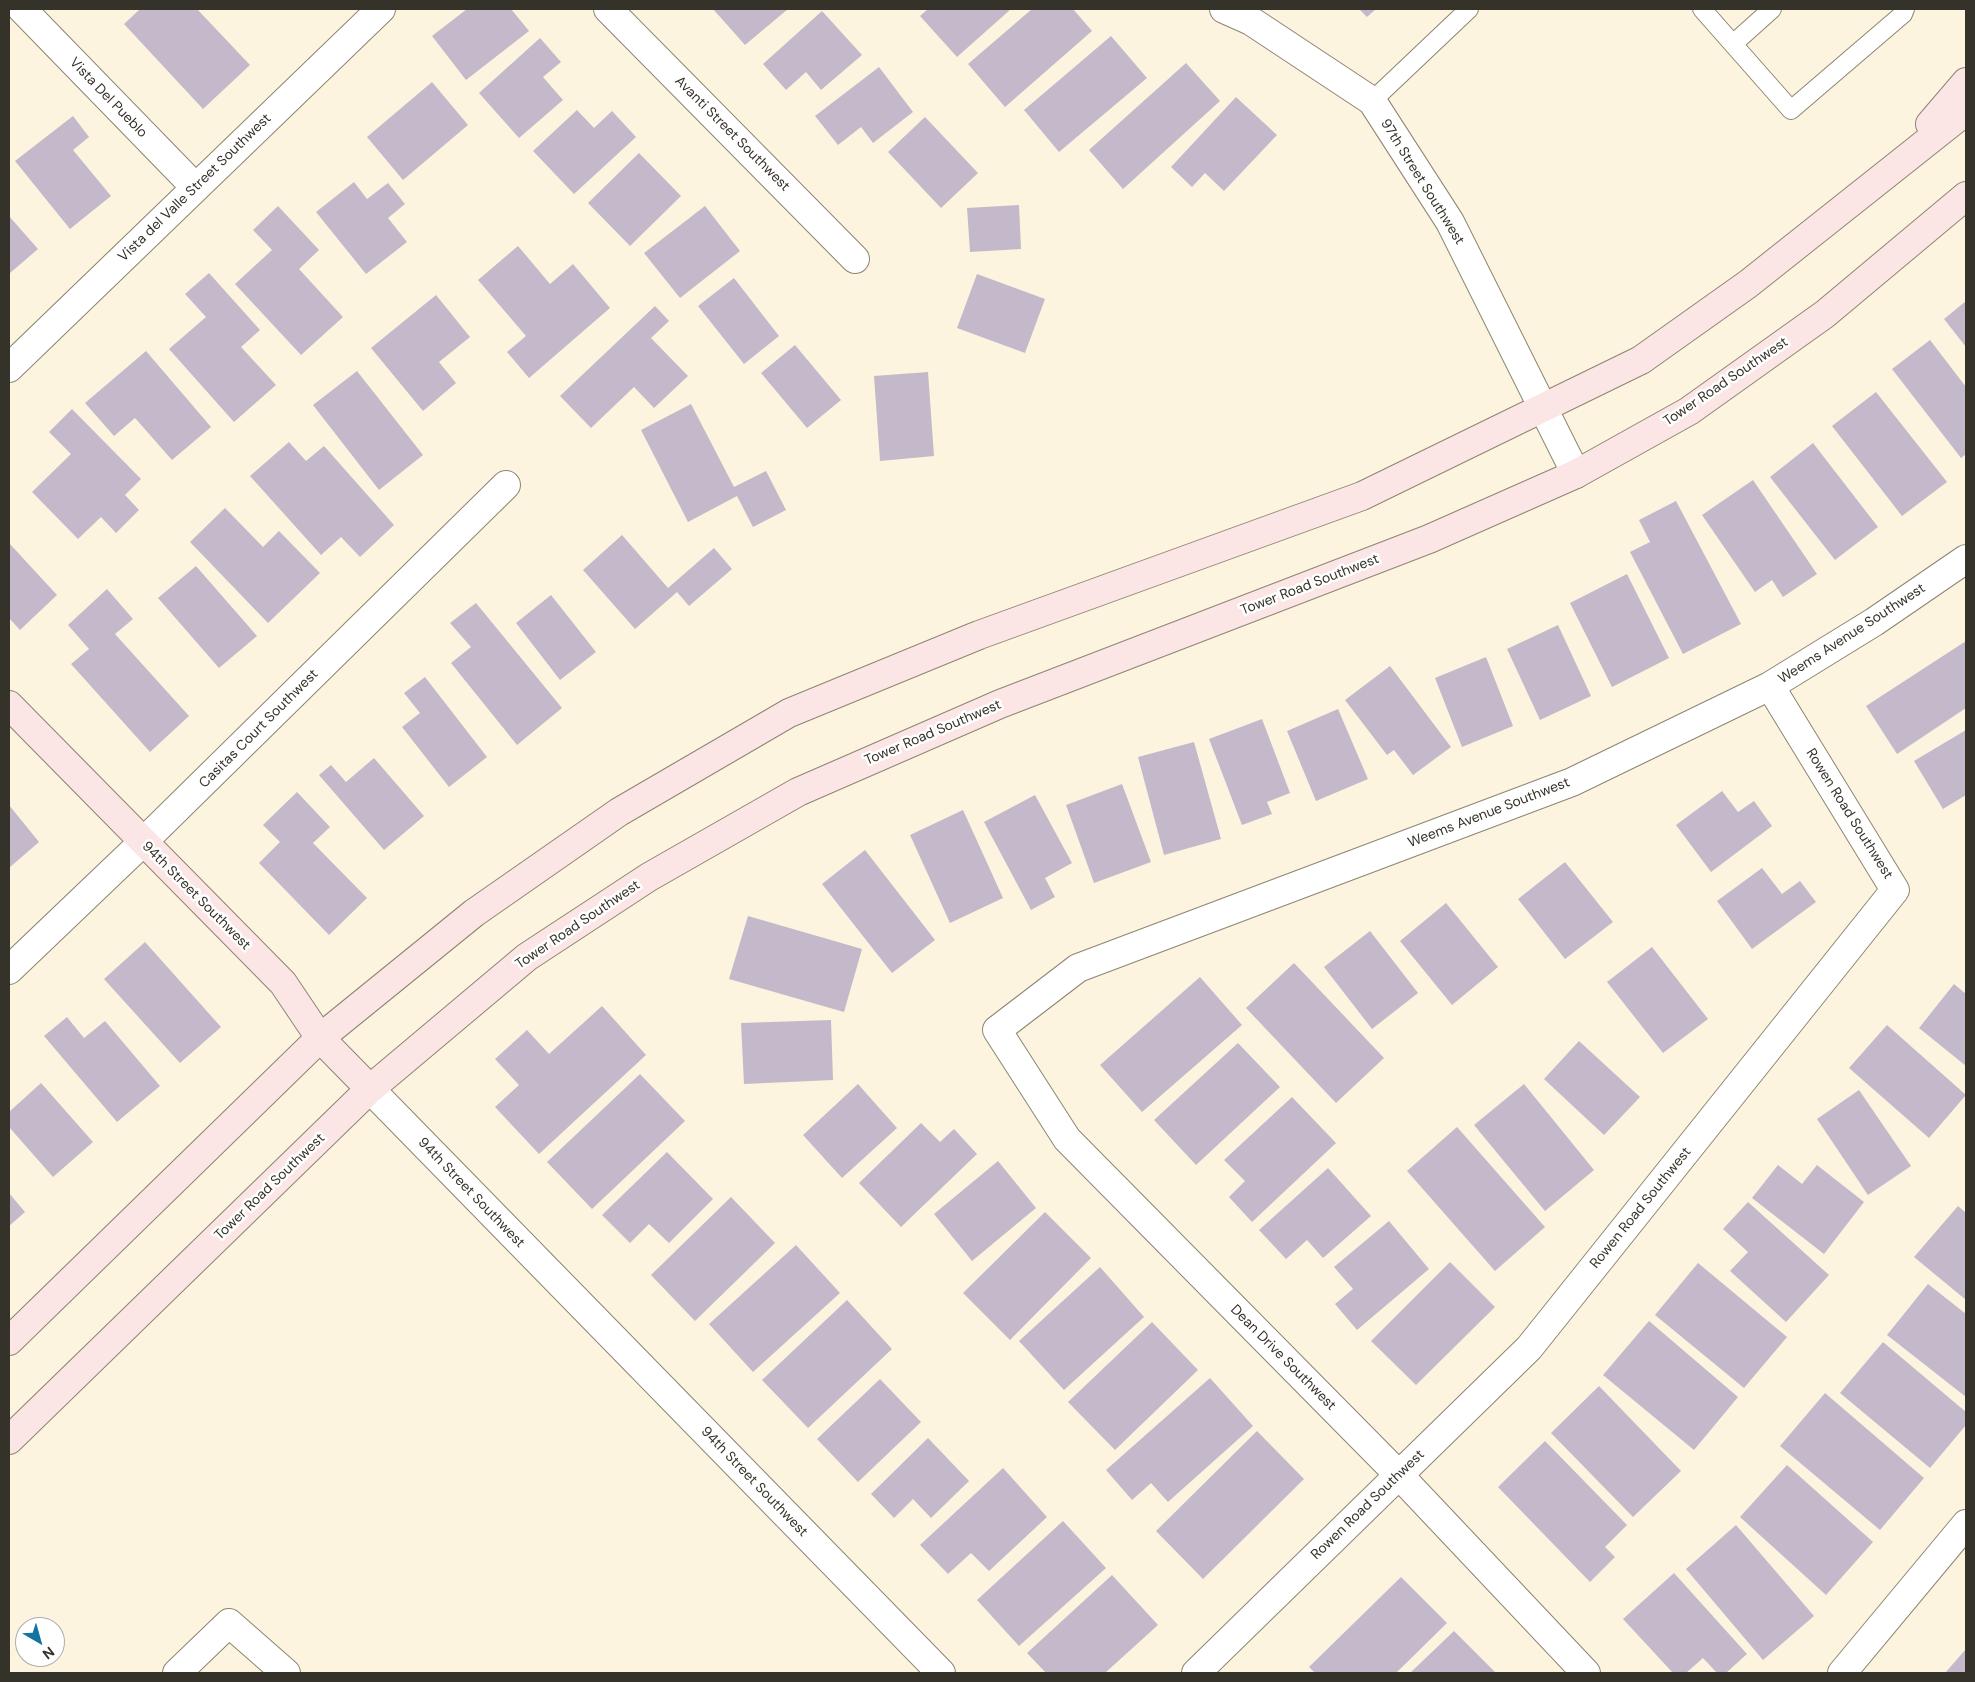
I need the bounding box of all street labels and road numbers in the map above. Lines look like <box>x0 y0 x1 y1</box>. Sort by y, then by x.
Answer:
street label: Vista Del Pueblo <box>65 54 151 142</box>
street label: Avanti Street Southwest <box>671 73 793 195</box>
street label: Vista del Valle Street Southwest <box>115 110 275 266</box>
street label: 97th Street Southwest <box>1376 116 1468 248</box>
street label: Tower Road Southwest <box>1660 334 1792 430</box>
street label: Tower Road Southwest <box>1238 551 1382 619</box>
street label: Weems Avenue Southwest <box>1775 580 1929 688</box>
street label: Casitas Court Southwest <box>196 666 322 792</box>
street label: Tower Road Southwest <box>862 697 1004 769</box>
street label: Rowen Road Southwest <box>1802 746 1896 882</box>
street label: Weems Avenue Southwest <box>1406 774 1572 852</box>
street label: 94th Street Southwest <box>138 838 254 954</box>
street label: Tower Road Southwest <box>512 877 644 973</box>
street label: Tower Road Southwest <box>211 1130 329 1244</box>
street label: 94th Street Southwest <box>414 1134 528 1252</box>
street label: Rowen Road Southwest <box>1587 1144 1695 1272</box>
street label: Dean Drive Southwest <box>1227 1302 1339 1414</box>
street label: 94th Street Southwest <box>697 1423 811 1541</box>
street label: Rowen Road Southwest <box>1308 1447 1428 1563</box>

